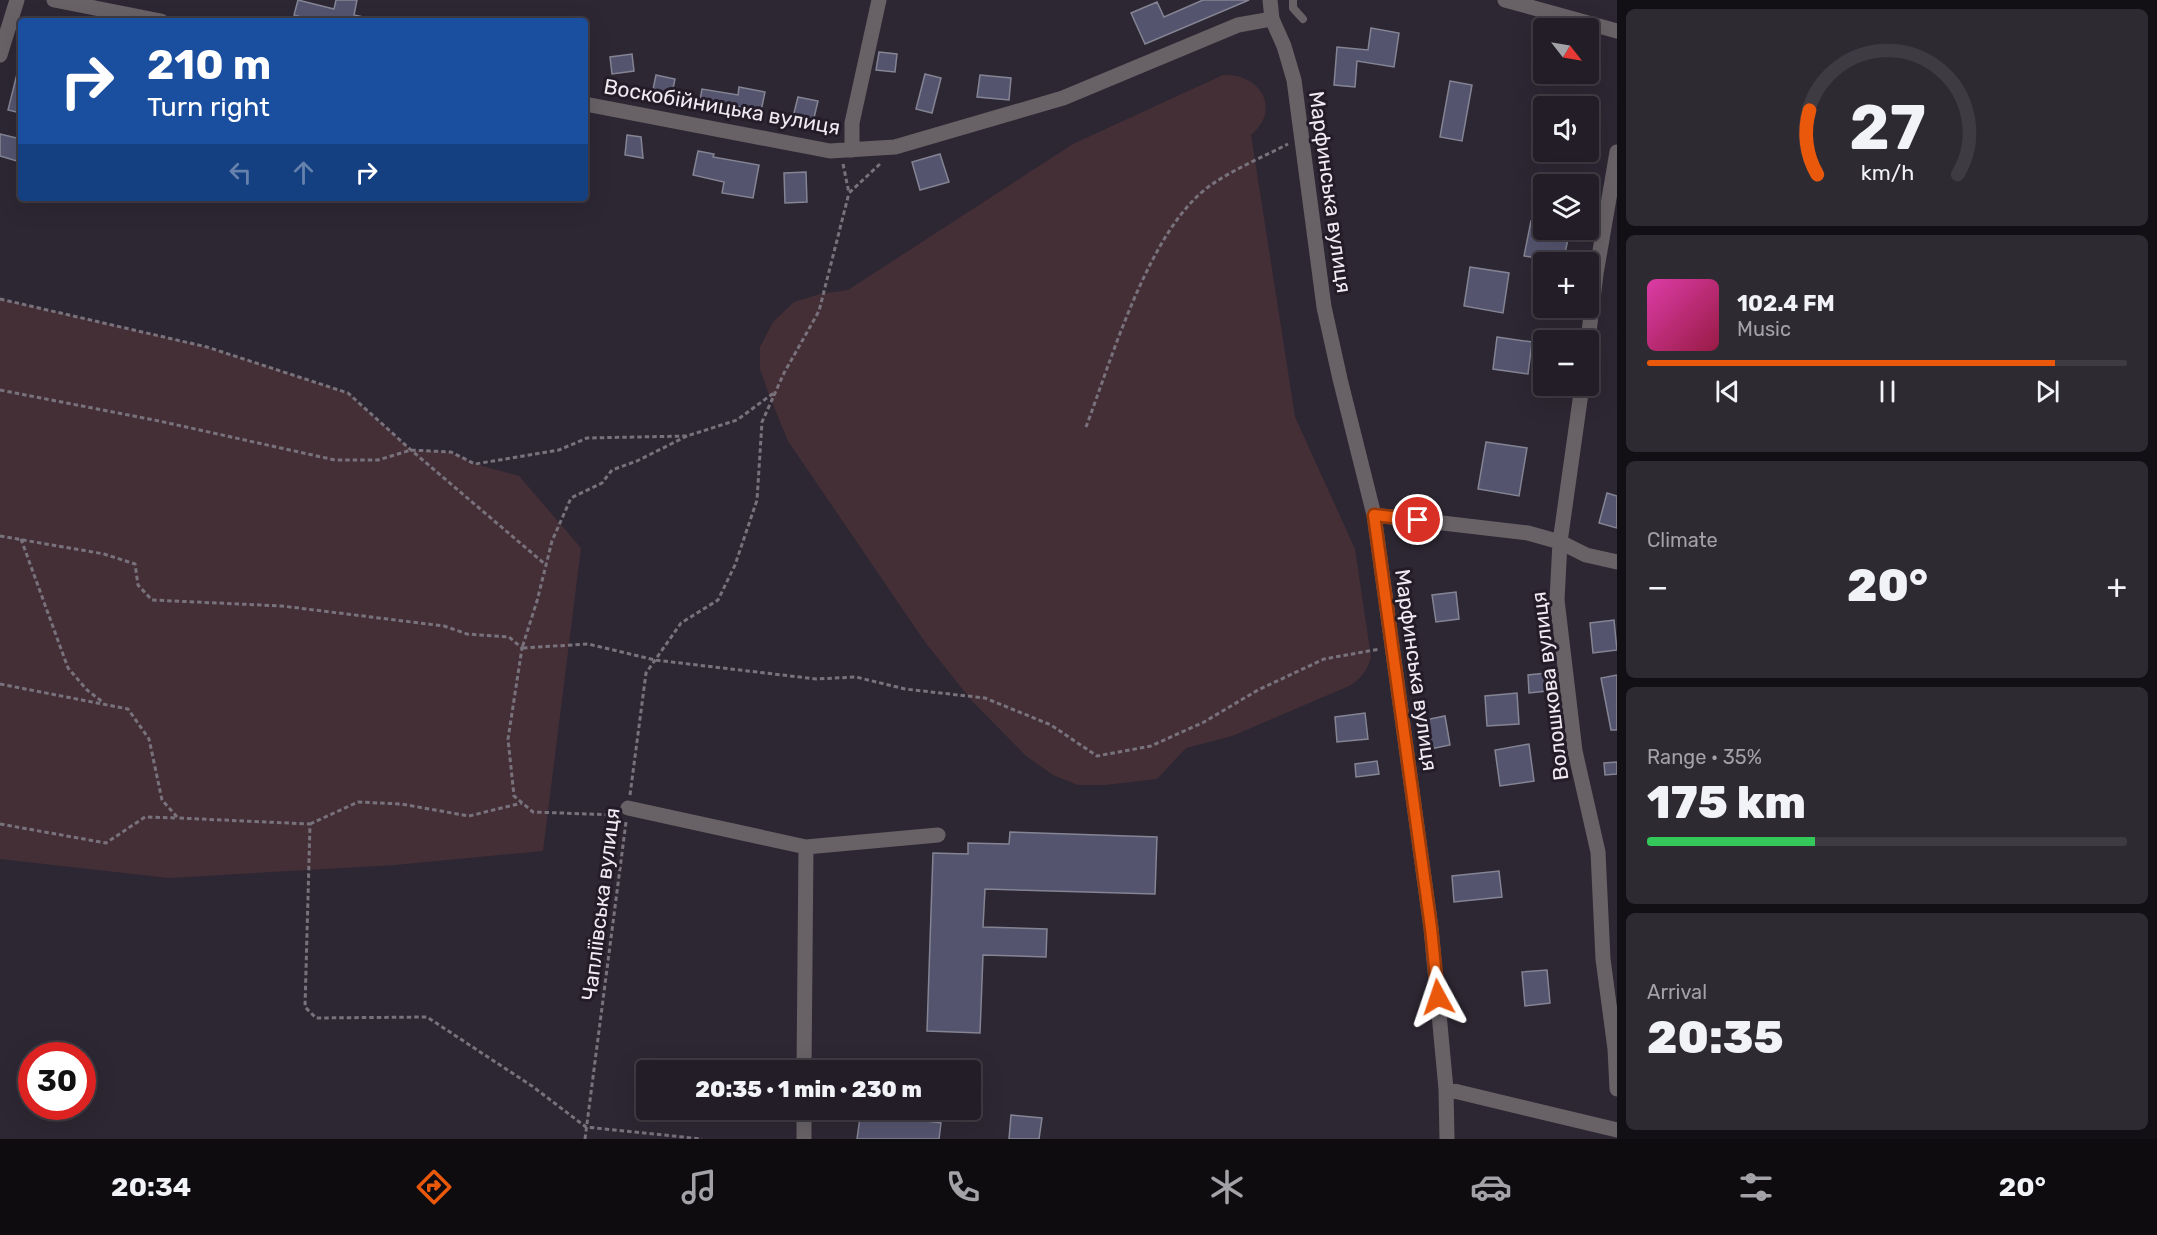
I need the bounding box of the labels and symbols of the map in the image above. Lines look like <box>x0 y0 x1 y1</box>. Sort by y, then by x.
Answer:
north arrow <box>1533 18 1599 84</box>
street label: Воскобійницька вулиця <box>602 73 842 140</box>
street label: Марфинська вулиця <box>1304 89 1357 294</box>
pin <box>1392 494 1443 545</box>
street label: Марфинська вулиця <box>1390 567 1443 772</box>
street label: Волошкова вулиця <box>1526 590 1573 782</box>
street label: Чапліївська вулиця <box>576 806 625 1002</box>
position arrow <box>1406 965 1470 1029</box>
speed limit sign: 30 <box>18 1042 96 1120</box>

